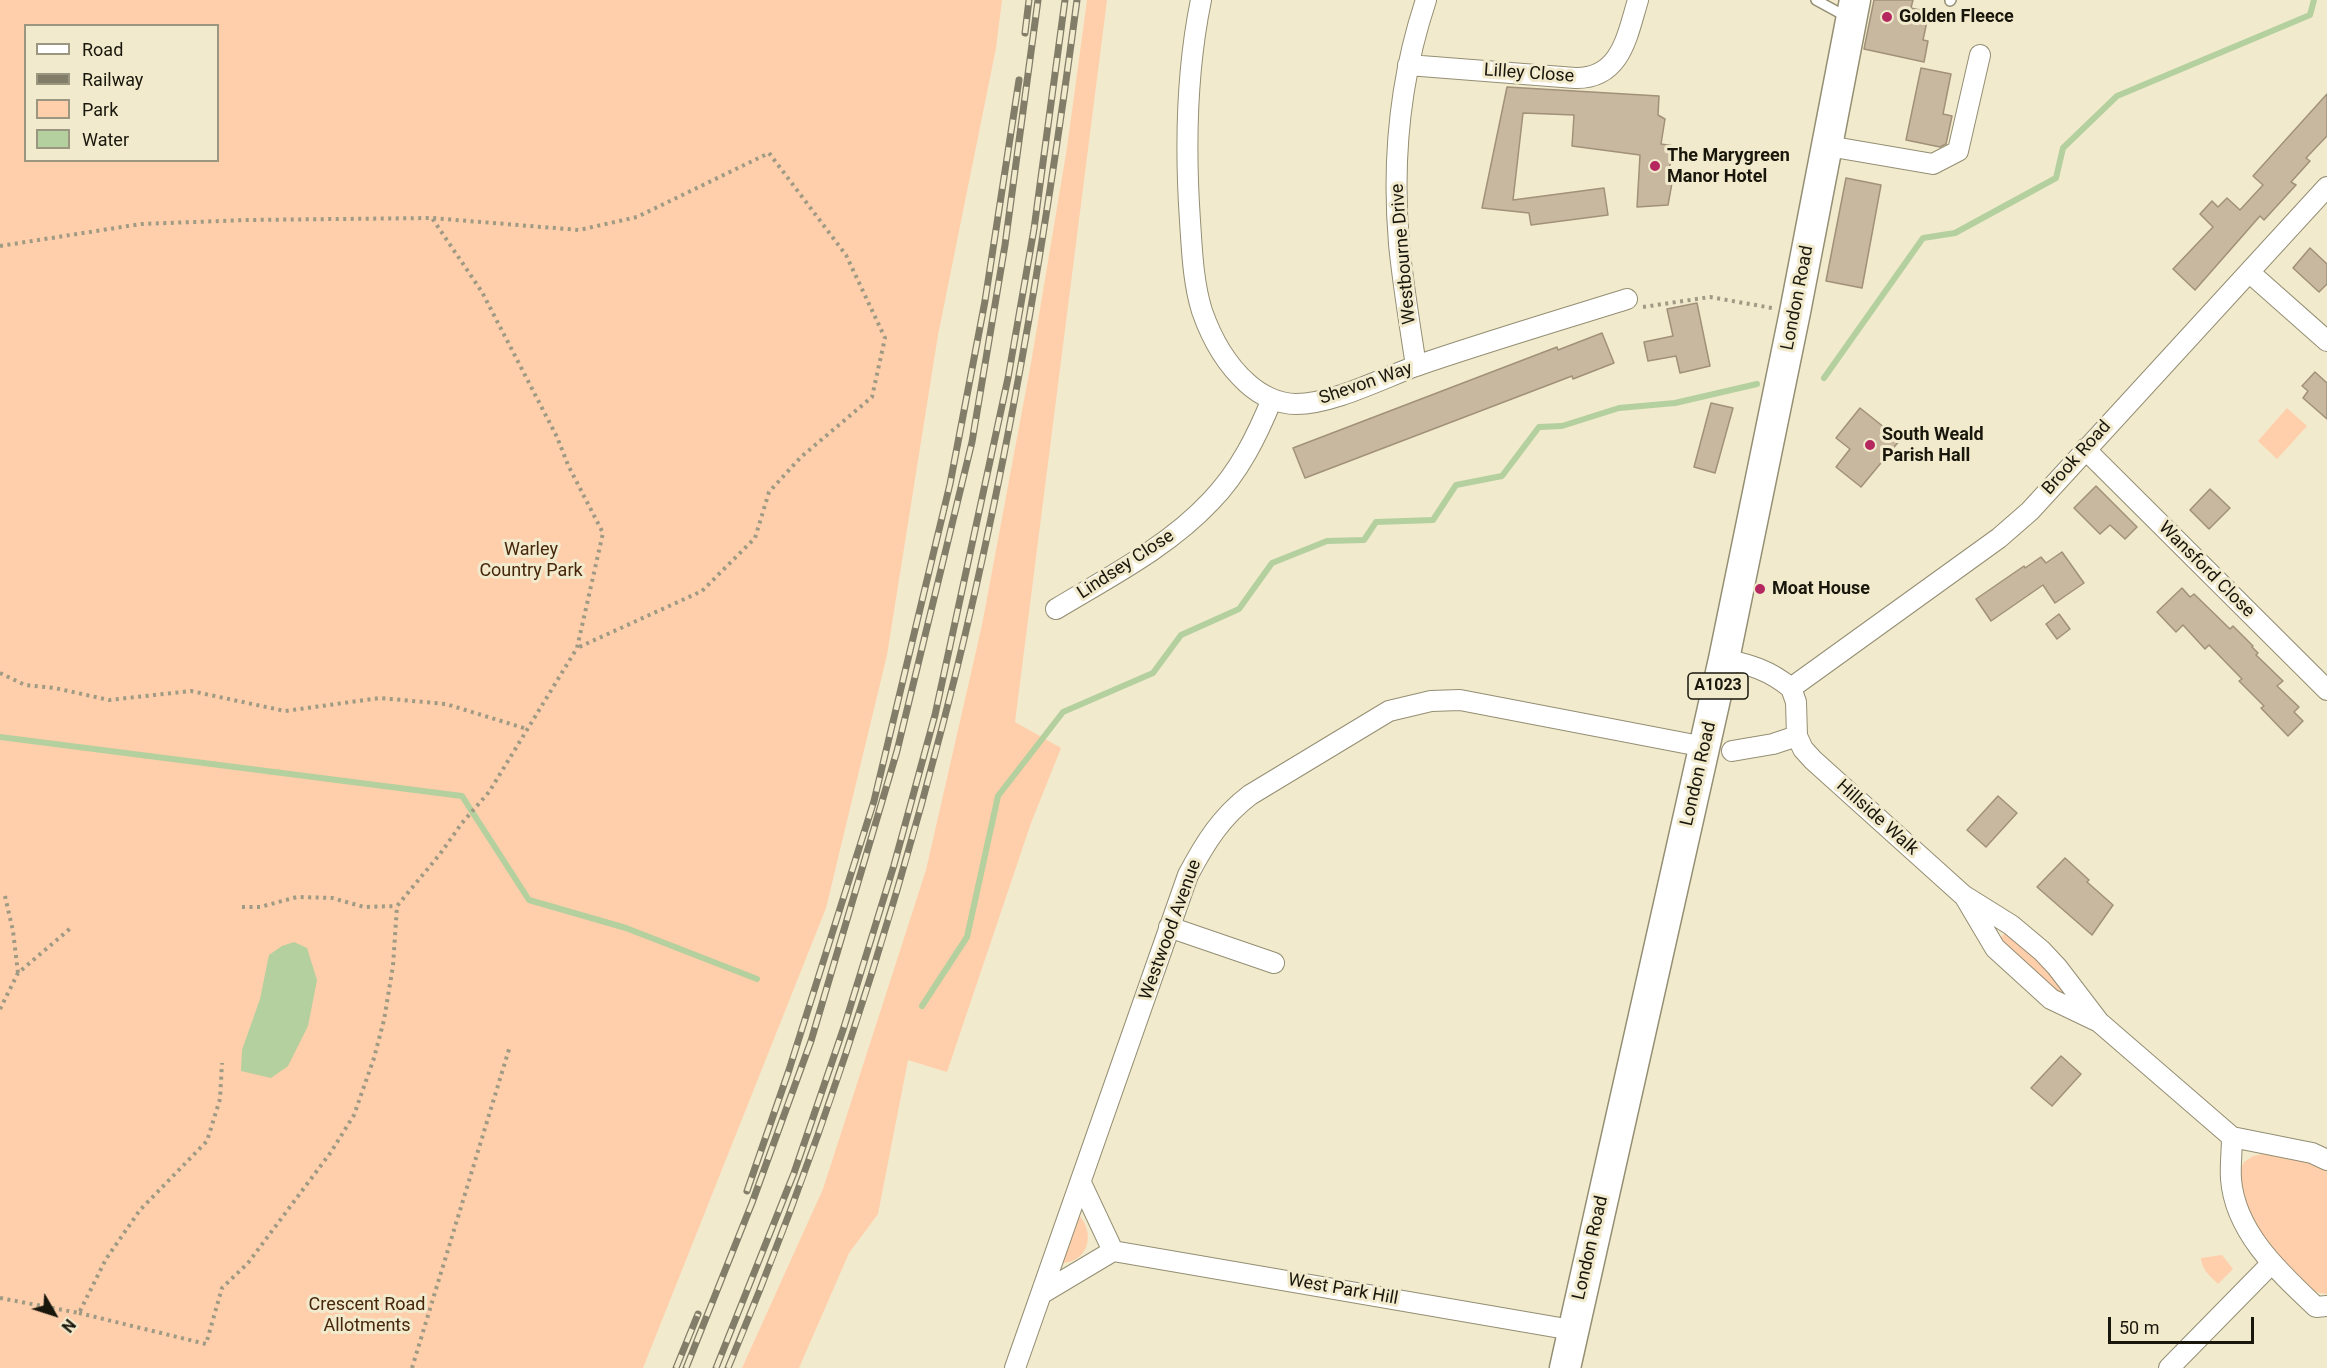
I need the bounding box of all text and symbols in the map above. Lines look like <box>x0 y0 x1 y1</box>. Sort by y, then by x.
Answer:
place label: Golden Fleece <box>1899 6 2014 28</box>
marker: Golden Fleece <box>1880 10 1894 24</box>
legend <box>24 24 219 162</box>
text: Road <box>82 39 123 60</box>
street label: Lilley Close <box>1483 60 1575 88</box>
text: Railway <box>82 69 143 90</box>
text: Park <box>82 99 118 120</box>
text: Water <box>82 129 129 150</box>
place label: The Marygreen Manor Hotel <box>1667 145 1790 188</box>
marker: The Marygreen Manor Hotel <box>1648 159 1662 173</box>
street label: Westbourne Drive <box>1387 183 1421 325</box>
street label: London Road <box>1777 244 1819 352</box>
street label: Shevon Way <box>1317 358 1415 410</box>
street label: Brook Road <box>2038 416 2116 500</box>
place label: South Weald Parish Hall <box>1882 424 1984 466</box>
marker: South Weald Parish Hall <box>1863 438 1877 452</box>
street label: Wansford Close <box>2153 517 2259 623</box>
street label: Lindsey Close <box>1074 526 1178 604</box>
park label: Warley Country Park <box>479 539 583 582</box>
place label: Moat House <box>1772 578 1870 600</box>
marker: Moat House <box>1753 582 1767 596</box>
road number: A1023 <box>1688 673 1748 699</box>
street label: London Road <box>1677 720 1721 828</box>
street label: Hillside Walk <box>1832 776 1922 860</box>
street label: Westwood Avenue <box>1136 857 1206 1003</box>
street label: London Road <box>1569 1194 1613 1302</box>
street label: West Park Hill <box>1286 1270 1400 1310</box>
north arrow <box>24 1284 84 1344</box>
park label: Crescent Road Allotments <box>308 1294 426 1336</box>
scale bar <box>2111 1305 2256 1343</box>
text: N <box>57 1315 79 1336</box>
text: 50 m <box>2119 1317 2159 1338</box>

